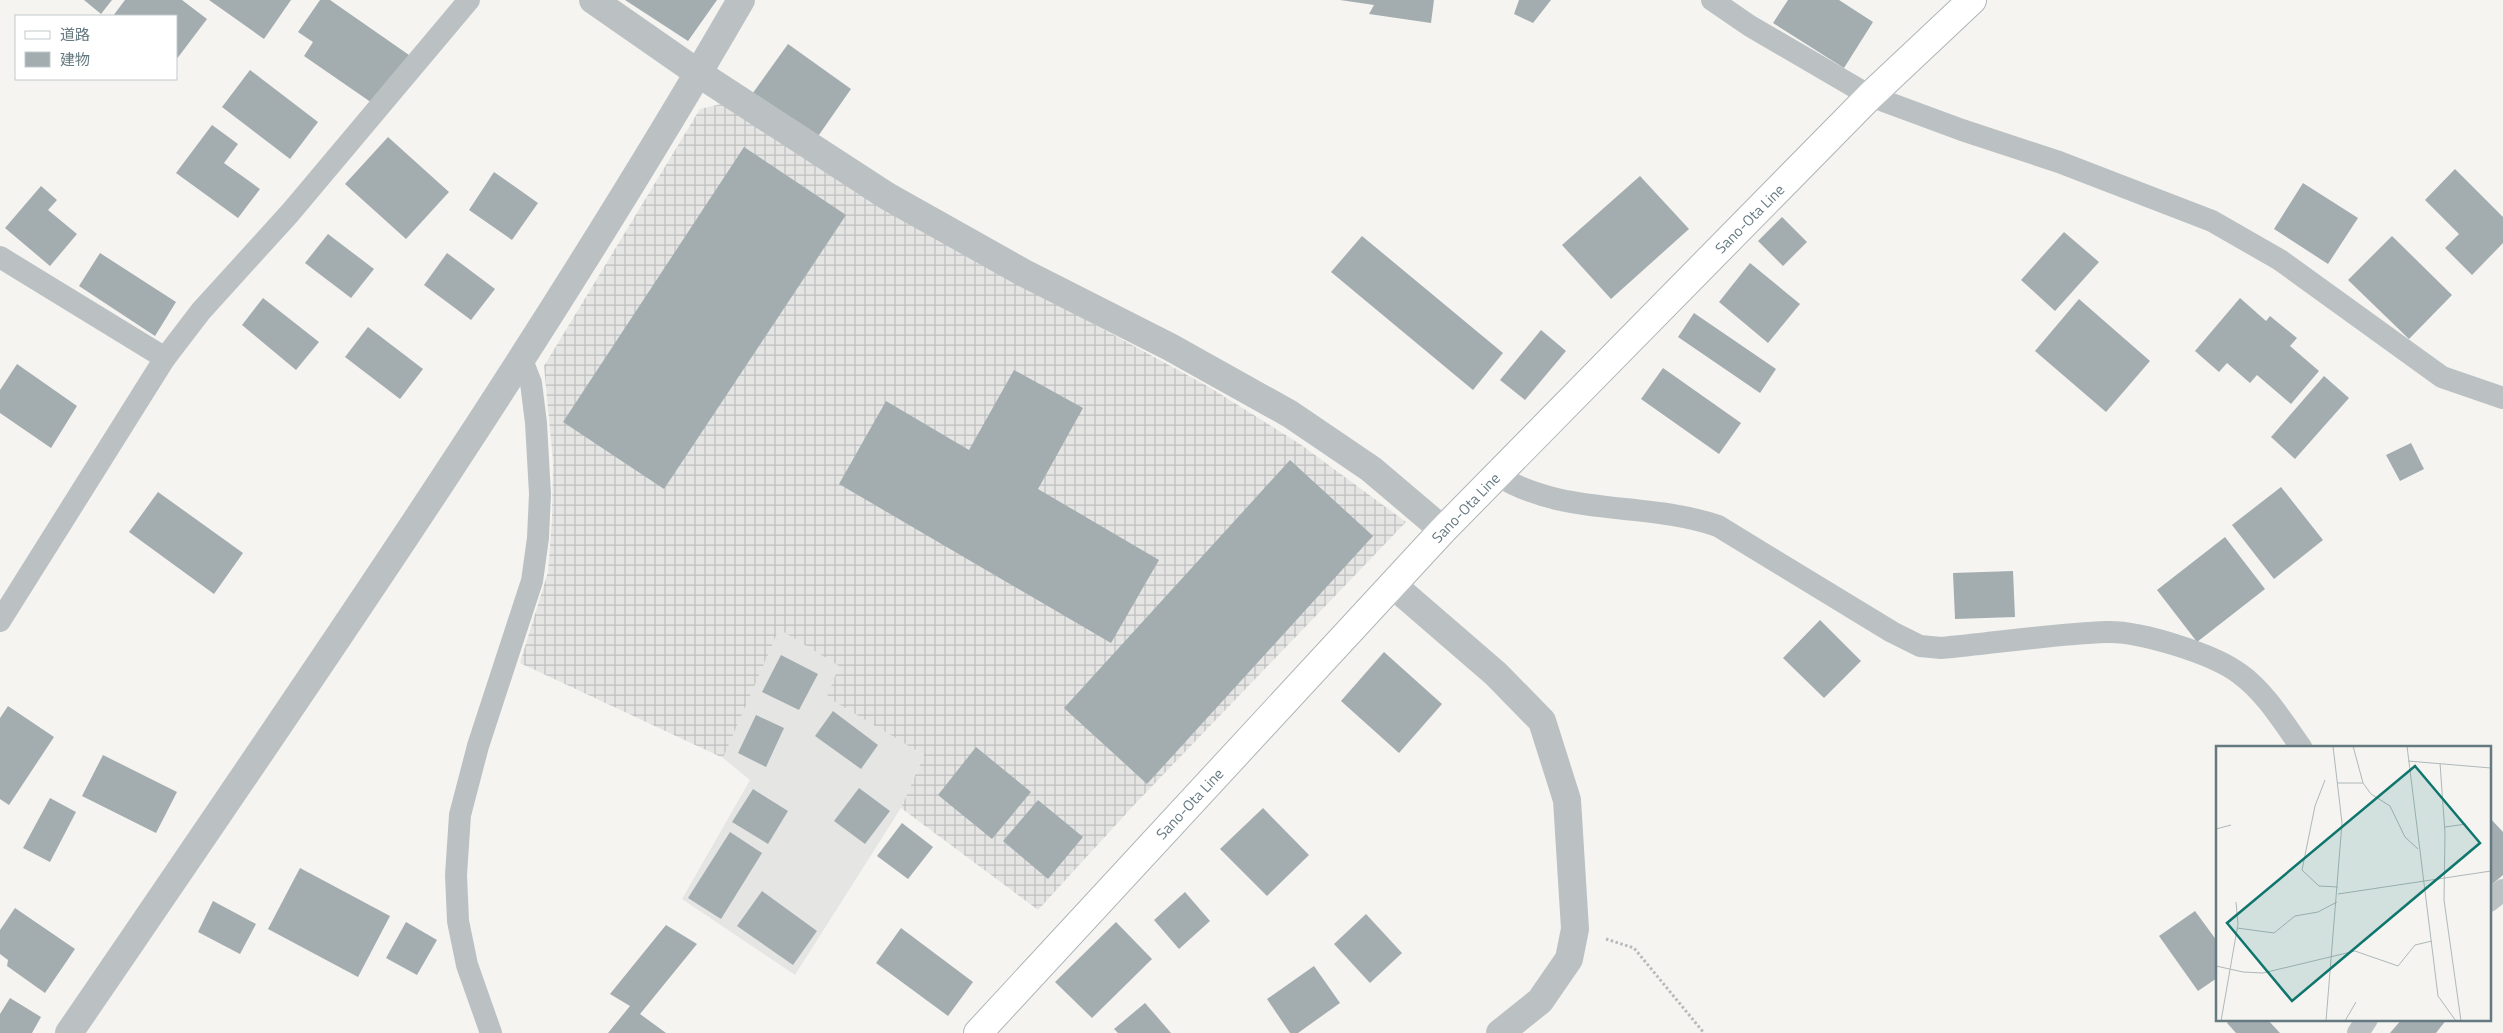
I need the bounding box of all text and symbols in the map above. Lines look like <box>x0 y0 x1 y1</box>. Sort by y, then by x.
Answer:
legend <box>15 15 178 80</box>
text: 道路 <box>60 23 90 46</box>
text: 建物 <box>60 48 90 71</box>
street label: Sano-Ota Line <box>1710 179 1790 259</box>
street label: Sano-Ota Line <box>1426 467 1505 548</box>
inset map <box>2216 746 2490 1020</box>
street label: Sano-Ota Line <box>1150 763 1229 845</box>

